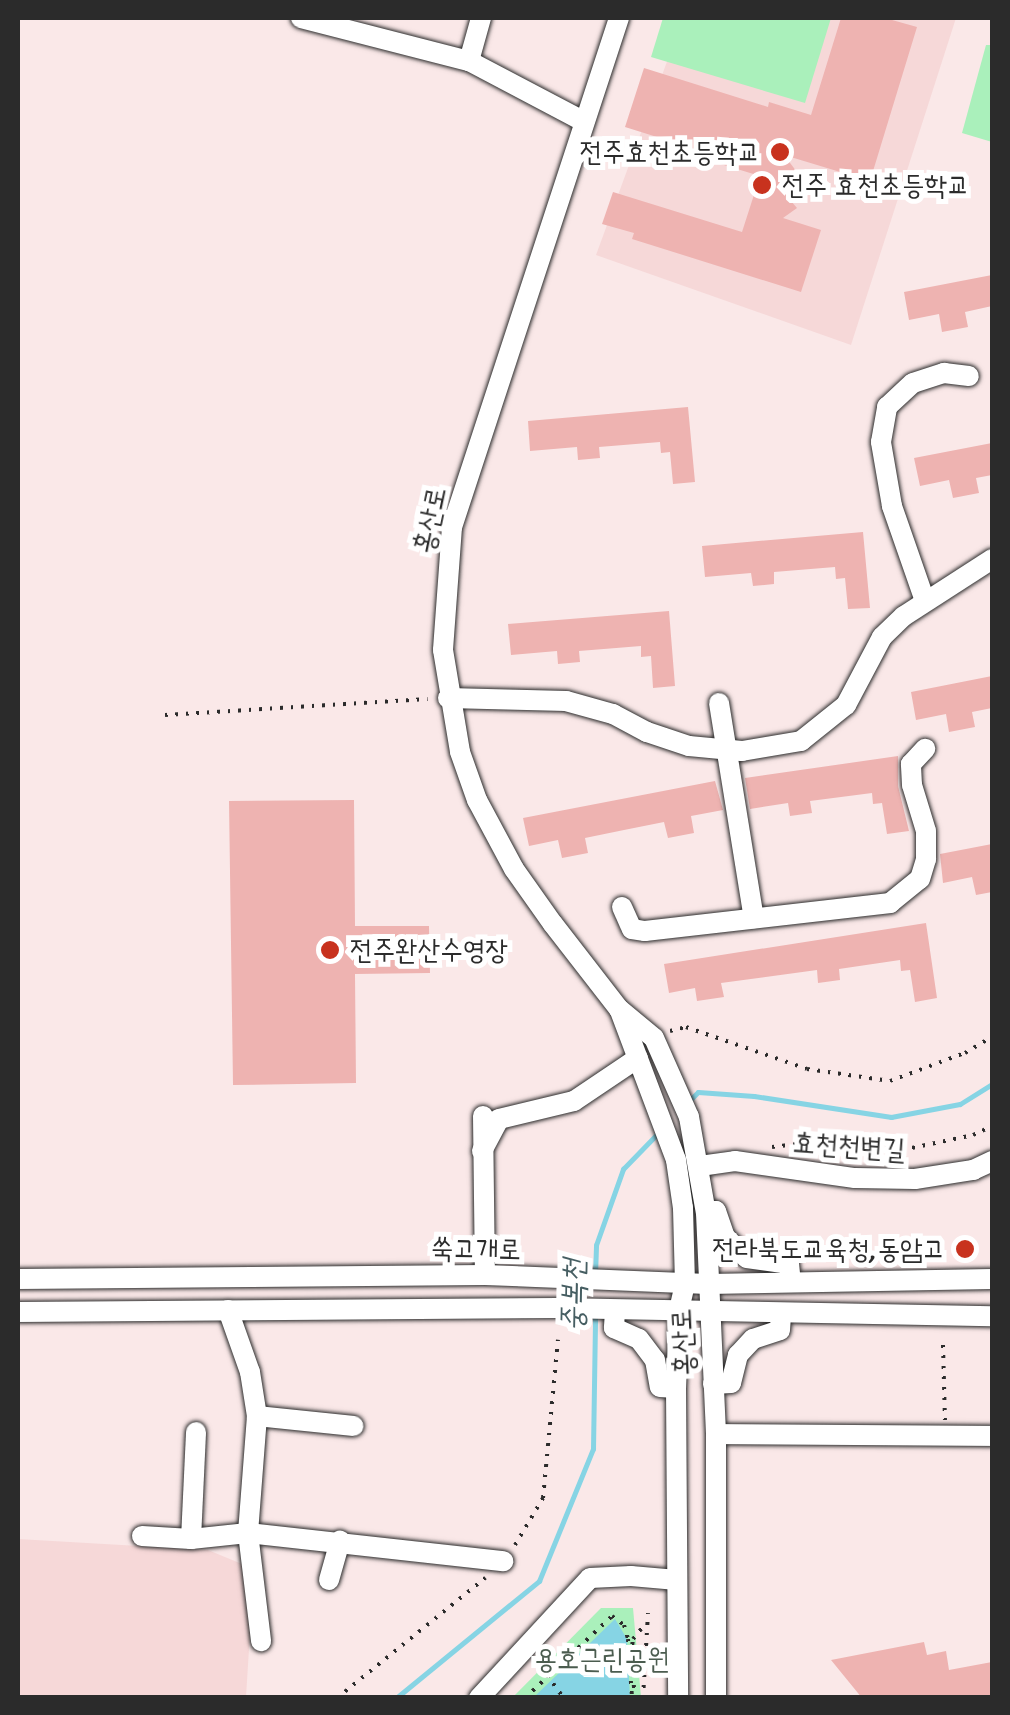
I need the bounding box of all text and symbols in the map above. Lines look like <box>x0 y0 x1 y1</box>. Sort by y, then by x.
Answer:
place label: 전주효천초등학교 <box>580 135 760 169</box>
marker: 전주효천초등학교 <box>769 141 791 163</box>
place label: 전주 효천초등학교 <box>782 168 970 202</box>
marker: 전주 효천초등학교 <box>751 174 773 196</box>
street label: 홍산로 <box>407 483 453 557</box>
place label: 전주완산수영장 <box>350 933 508 967</box>
marker: 전주완산수영장 <box>319 939 341 961</box>
street label: 효천천변길 <box>792 1125 906 1167</box>
street label: 쑥고개로 <box>431 1231 521 1267</box>
place label: 전라북도교육청,동암고 <box>712 1232 945 1266</box>
marker: 전라북도교육청,동암고 <box>954 1238 976 1260</box>
water label: 중복천 <box>554 1258 592 1332</box>
street label: 홍산로 <box>664 1307 702 1377</box>
park label: 용호근린공원 <box>534 1642 670 1676</box>

